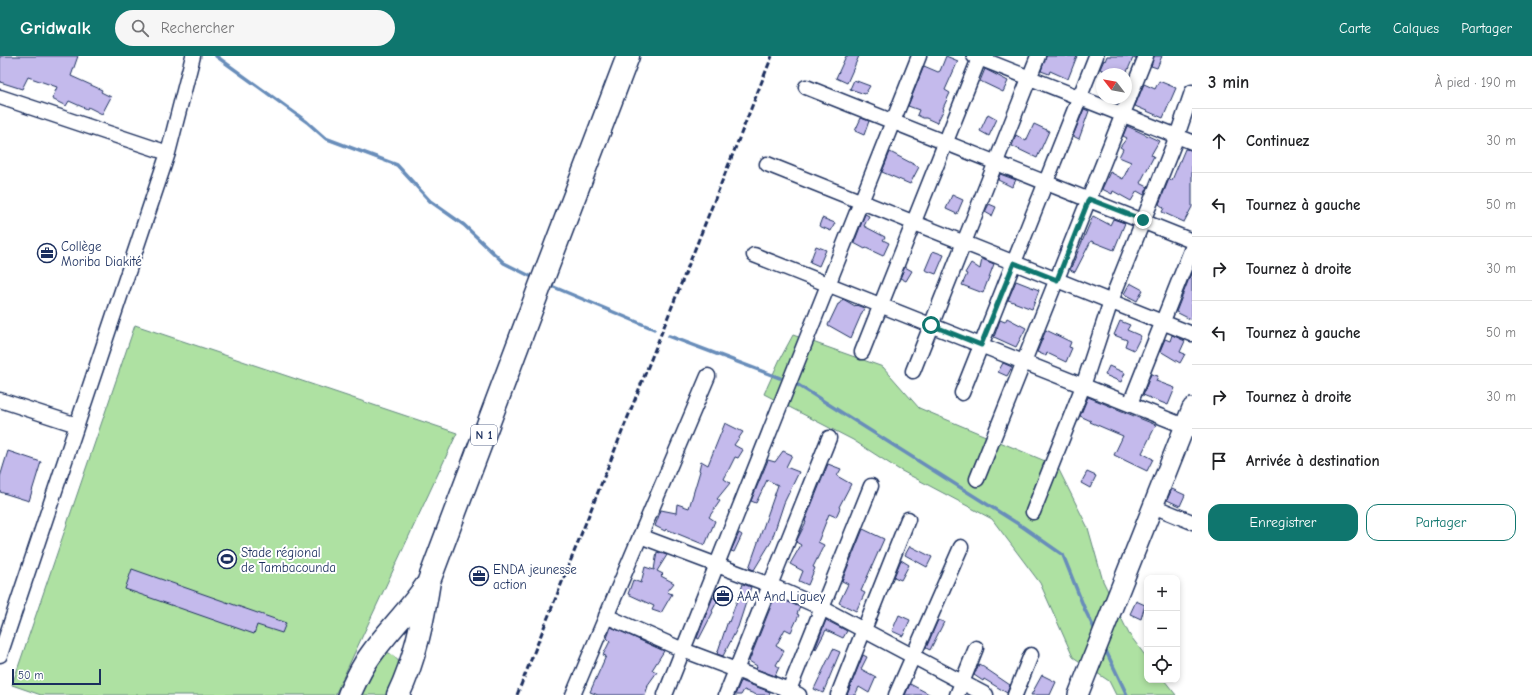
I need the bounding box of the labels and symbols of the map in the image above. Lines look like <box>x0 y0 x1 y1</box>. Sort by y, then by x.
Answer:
north arrow <box>1096 68 1132 104</box>
route end <box>1134 211 1152 229</box>
place label: Collège Moriba Diakité <box>61 239 142 269</box>
office icon: Collège Moriba Diakité <box>36 242 58 264</box>
route start <box>922 316 940 334</box>
road number: N 1 <box>471 425 497 445</box>
place label: Stade régional de Tambacounda <box>241 545 336 575</box>
sports icon: Stade régional de Tambacounda <box>216 548 238 570</box>
place label: ENDA jeunesse action <box>493 562 577 592</box>
office icon: ENDA jeunesse action <box>468 565 490 587</box>
office icon: AAA And Liguey <box>712 585 734 607</box>
place label: AAA And Liguey <box>737 589 825 604</box>
scale bar <box>12 667 101 686</box>

